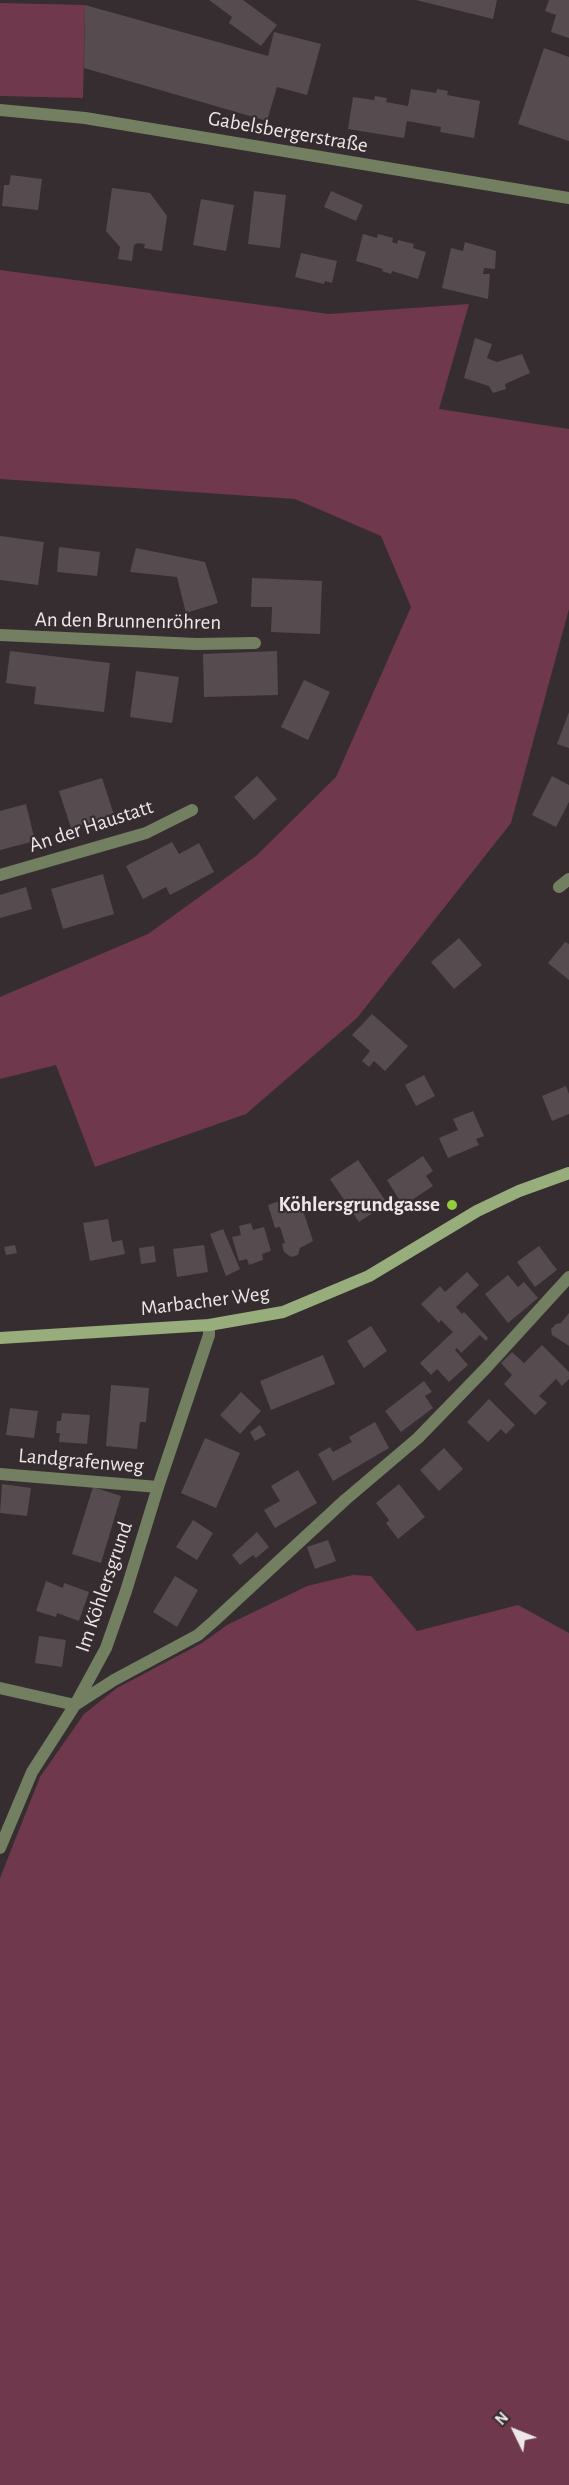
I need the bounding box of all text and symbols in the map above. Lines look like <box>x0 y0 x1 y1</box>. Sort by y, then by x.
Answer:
street label: Gabelsbergerstraße <box>206 106 370 158</box>
street label: An den Brunnenröhren <box>35 607 221 635</box>
street label: An der Haustatt <box>26 794 156 858</box>
place label: Köhlersgrundgasse <box>279 1192 440 1218</box>
marker: Köhlersgrundgasse <box>445 1198 459 1212</box>
street label: Marbacher Weg <box>139 1281 271 1321</box>
street label: Landgrafenweg <box>17 1443 145 1479</box>
street label: Im Köhlersgrund <box>70 1518 138 1656</box>
north arrow <box>485 2401 545 2461</box>
text: N <box>492 2409 511 2428</box>

